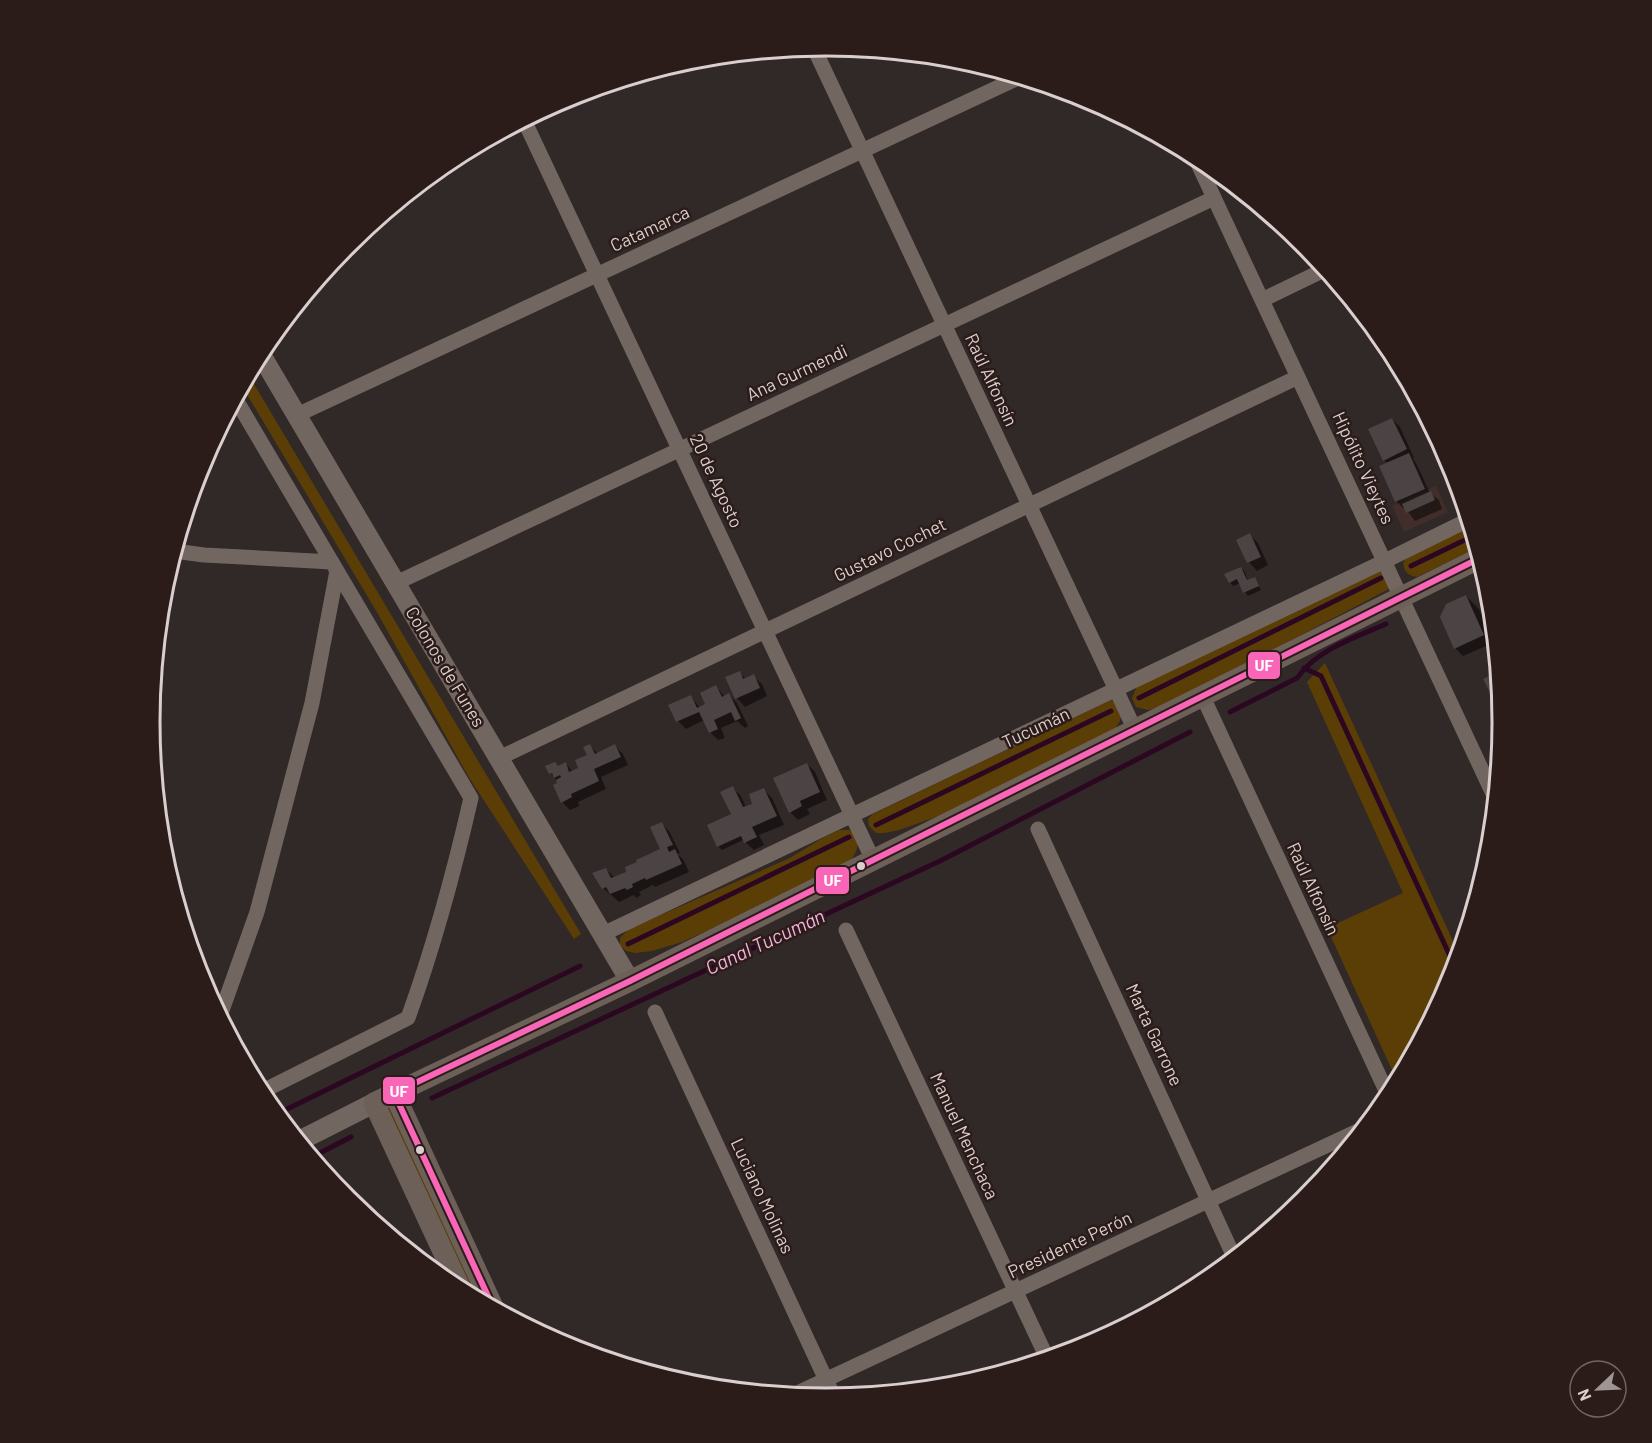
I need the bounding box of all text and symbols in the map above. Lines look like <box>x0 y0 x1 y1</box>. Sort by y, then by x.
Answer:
street label: Catamarca <box>607 200 693 256</box>
street label: Raúl Alfonsín <box>961 330 1023 430</box>
street label: Ana Gurmendi <box>743 339 851 405</box>
street label: Hipólito Vieytes <box>1328 408 1400 527</box>
street label: 20 de Agosto <box>686 430 748 531</box>
street label: Gustavo Cochet <box>830 512 949 586</box>
street label: Colonos de Funes <box>401 602 490 731</box>
line badge: UF <box>1247 651 1281 680</box>
text: UF <box>1254 655 1274 674</box>
street label: Tucumán <box>998 702 1073 752</box>
street label: Raúl Alfonsín <box>1283 839 1345 939</box>
unlabelled marker <box>855 860 867 872</box>
line badge: UF <box>815 866 850 895</box>
text: UF <box>823 870 843 889</box>
water label: Canal Tucumán <box>701 903 828 979</box>
street label: Marta Garrone <box>1122 980 1188 1089</box>
street label: Manuel Menchaca <box>926 1069 1004 1203</box>
line badge: UF <box>382 1076 416 1105</box>
text: UF <box>389 1081 409 1100</box>
street label: Luciano Molinas <box>727 1134 799 1257</box>
unlabelled marker <box>414 1144 426 1156</box>
street label: Presidente Perón <box>1004 1206 1135 1282</box>
north arrow <box>1568 1359 1628 1419</box>
text: N <box>1573 1386 1595 1404</box>

